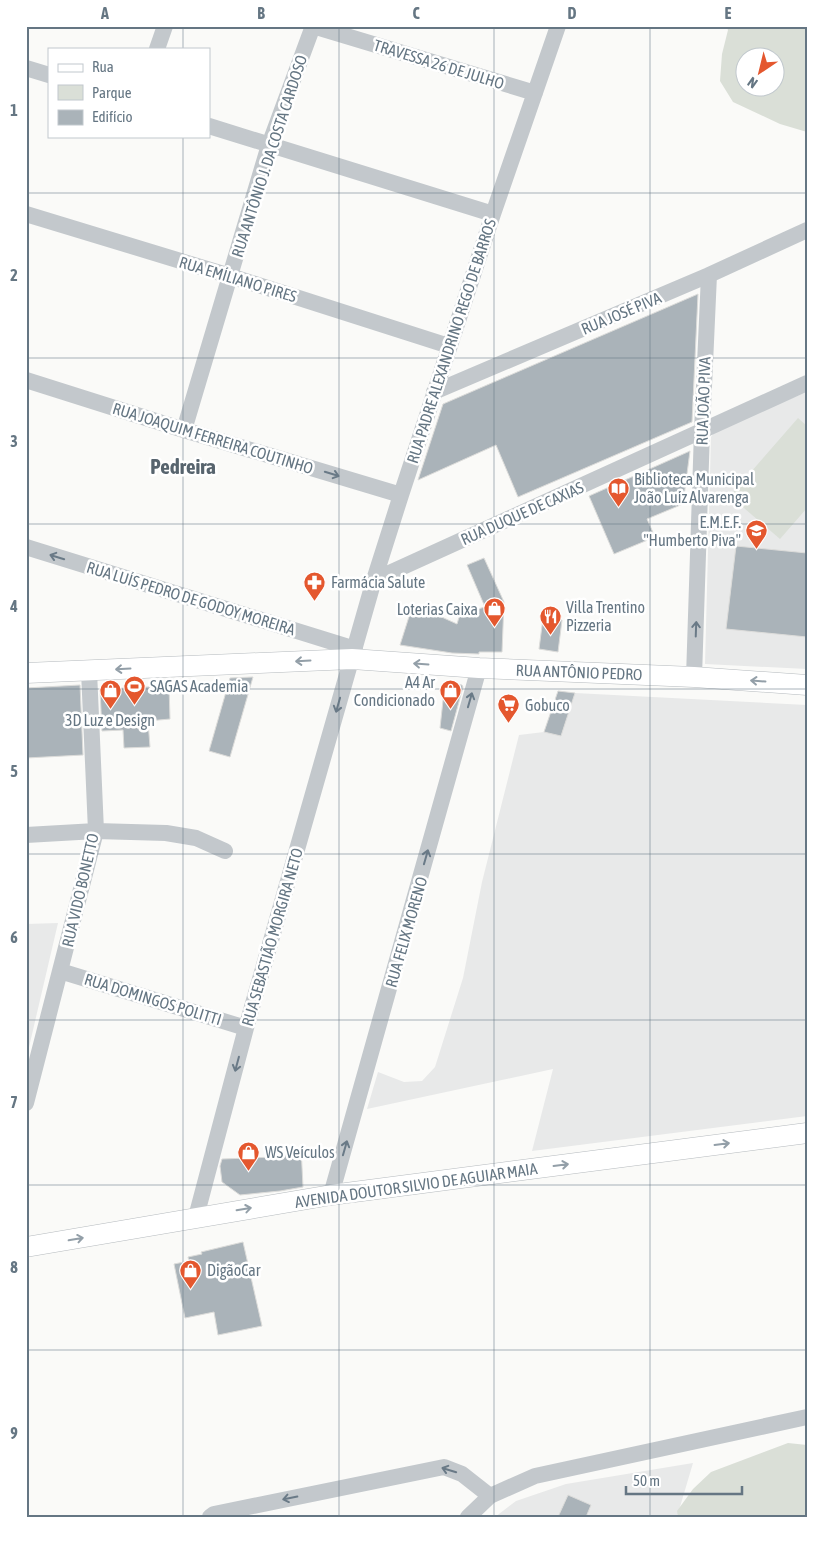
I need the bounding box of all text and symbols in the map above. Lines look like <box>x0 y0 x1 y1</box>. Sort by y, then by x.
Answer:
text: A <box>100 4 109 22</box>
text: B <box>257 4 265 22</box>
text: C <box>412 4 420 22</box>
text: D <box>568 4 577 22</box>
text: E <box>725 4 732 22</box>
street label: TRAVESSA 26 DE JULHO <box>372 36 506 92</box>
legend <box>48 48 210 138</box>
north arrow <box>736 48 786 98</box>
street label: RUA ANTÔNIO J. DA COSTA CARDOSO <box>228 53 310 259</box>
text: Rua <box>92 58 114 75</box>
text: N <box>745 74 761 92</box>
text: Parque <box>92 84 132 101</box>
text: 1 <box>10 101 18 119</box>
text: Edifício <box>92 108 133 125</box>
street label: RUA PADRE ALEXANDRINO REGO DE BARROS <box>403 216 499 465</box>
street label: RUA EMÍLIANO PIRES <box>177 253 299 305</box>
text: 2 <box>10 266 18 284</box>
street label: RUA JOSÉ PIVA <box>578 288 664 338</box>
street label: RUA JOÃO PIVA <box>692 356 714 446</box>
street label: RUA JOAQUIM FERREIRA COUTINHO <box>111 399 315 477</box>
text: 3 <box>10 432 18 450</box>
district label: Pedreira <box>150 454 216 478</box>
one-way arrow <box>323 470 339 480</box>
place label: Biblioteca Municipal João Luíz Alvarenga <box>634 470 755 507</box>
library icon: Biblioteca Municipal João Luíz Alvarenga <box>606 476 630 507</box>
street label: RUA DUQUE DE CAXIAS <box>458 478 586 548</box>
place label: E.M.E.F. "Humberto Piva" <box>643 513 741 549</box>
school or university icon: E.M.E.F. "Humberto Piva" <box>745 519 769 550</box>
one-way arrow <box>50 551 66 561</box>
street label: RUA LUÍS PEDRO DE GODOY MOREIRA <box>85 558 297 638</box>
pharmacy icon: Farmácia Salute <box>303 570 327 601</box>
place label: Farmácia Salute <box>331 573 425 591</box>
text: 4 <box>9 597 18 615</box>
shop icon: Loterias Caixa <box>482 597 506 628</box>
place label: Villa Trentino Pizzeria <box>566 598 645 634</box>
place label: Loterias Caixa <box>397 600 478 618</box>
restaurant icon: Villa Trentino Pizzeria <box>538 604 562 635</box>
one-way arrow <box>691 621 701 637</box>
one-way arrow <box>295 656 311 665</box>
one-way arrow <box>413 659 429 668</box>
street label: RUA ANTÔNIO PEDRO <box>515 661 643 683</box>
one-way arrow <box>116 665 132 674</box>
place label: A4 Ar Condicionado <box>354 673 435 709</box>
sports icon: SAGAS Academia <box>122 674 146 705</box>
place label: SAGAS Academia <box>150 677 248 695</box>
one-way arrow <box>750 677 766 686</box>
shop icon: 3D Luz e Design <box>98 679 122 710</box>
shop icon: A4 Ar Condicionado <box>439 679 463 710</box>
one-way arrow <box>466 693 475 709</box>
supermarket icon: Gobuco <box>497 693 521 724</box>
place label: Gobuco <box>525 696 570 714</box>
one-way arrow <box>333 697 343 713</box>
place label: 3D Luz e Design <box>65 711 155 730</box>
text: 5 <box>10 762 18 780</box>
street label: RUA VIDO BONETTO <box>58 831 102 949</box>
street label: RUA SEBASTIÃO MORGIRA NETO <box>238 846 306 1028</box>
one-way arrow <box>422 849 432 865</box>
street label: RUA FELIX MORENO <box>382 875 430 989</box>
text: 6 <box>10 928 18 946</box>
street label: RUA DOMINGOS POLITTI <box>82 970 224 1028</box>
one-way arrow <box>232 1055 241 1071</box>
text: 7 <box>10 1093 18 1111</box>
one-way arrow <box>714 1139 730 1149</box>
shop icon: WS Veículos <box>237 1140 261 1171</box>
one-way arrow <box>340 1140 350 1156</box>
place label: WS Veículos <box>265 1143 335 1161</box>
street label: AVENIDA DOUTOR SILVIO DE AGUIAR MAIA <box>294 1159 539 1211</box>
one-way arrow <box>553 1160 569 1170</box>
one-way arrow <box>236 1204 252 1214</box>
one-way arrow <box>67 1233 83 1243</box>
text: 8 <box>10 1258 18 1276</box>
shop icon: DigãoCar <box>179 1258 203 1289</box>
place label: DigãoCar <box>207 1261 261 1280</box>
text: 9 <box>10 1424 18 1442</box>
scale bar <box>626 1463 742 1495</box>
one-way arrow <box>442 1465 458 1475</box>
text: 50 m <box>633 1472 660 1489</box>
one-way arrow <box>283 1494 299 1503</box>

